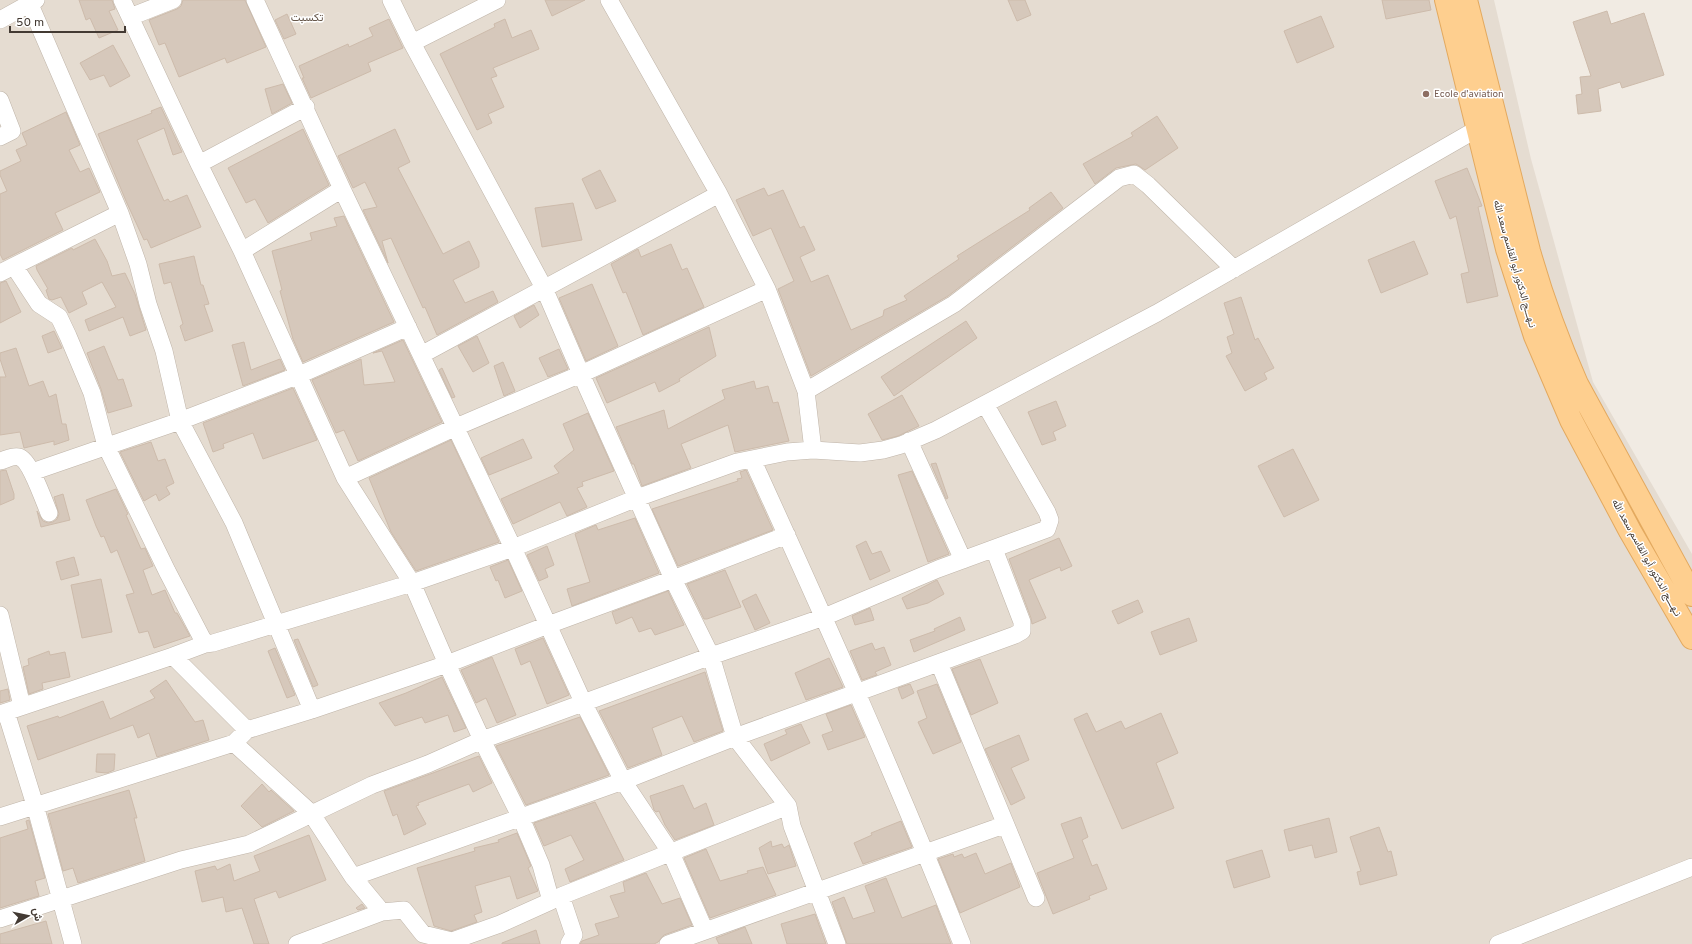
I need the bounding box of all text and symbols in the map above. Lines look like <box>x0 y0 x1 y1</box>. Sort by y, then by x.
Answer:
scale bar <box>10 8 125 34</box>
district label: تكسبت <box>291 11 324 25</box>
text: 50 m <box>16 15 44 31</box>
place label: Ecole d'aviation <box>1434 88 1504 101</box>
marker: Ecole d'aviation <box>1421 89 1431 99</box>
street label: نـهـــج الدكتور أبو القاسم سعد الله <box>1490 199 1538 329</box>
street label: نـهـــج الدكتور أبو القاسم سعد الله <box>1608 497 1684 619</box>
north arrow <box>8 896 48 936</box>
text: ش <box>29 907 45 922</box>

